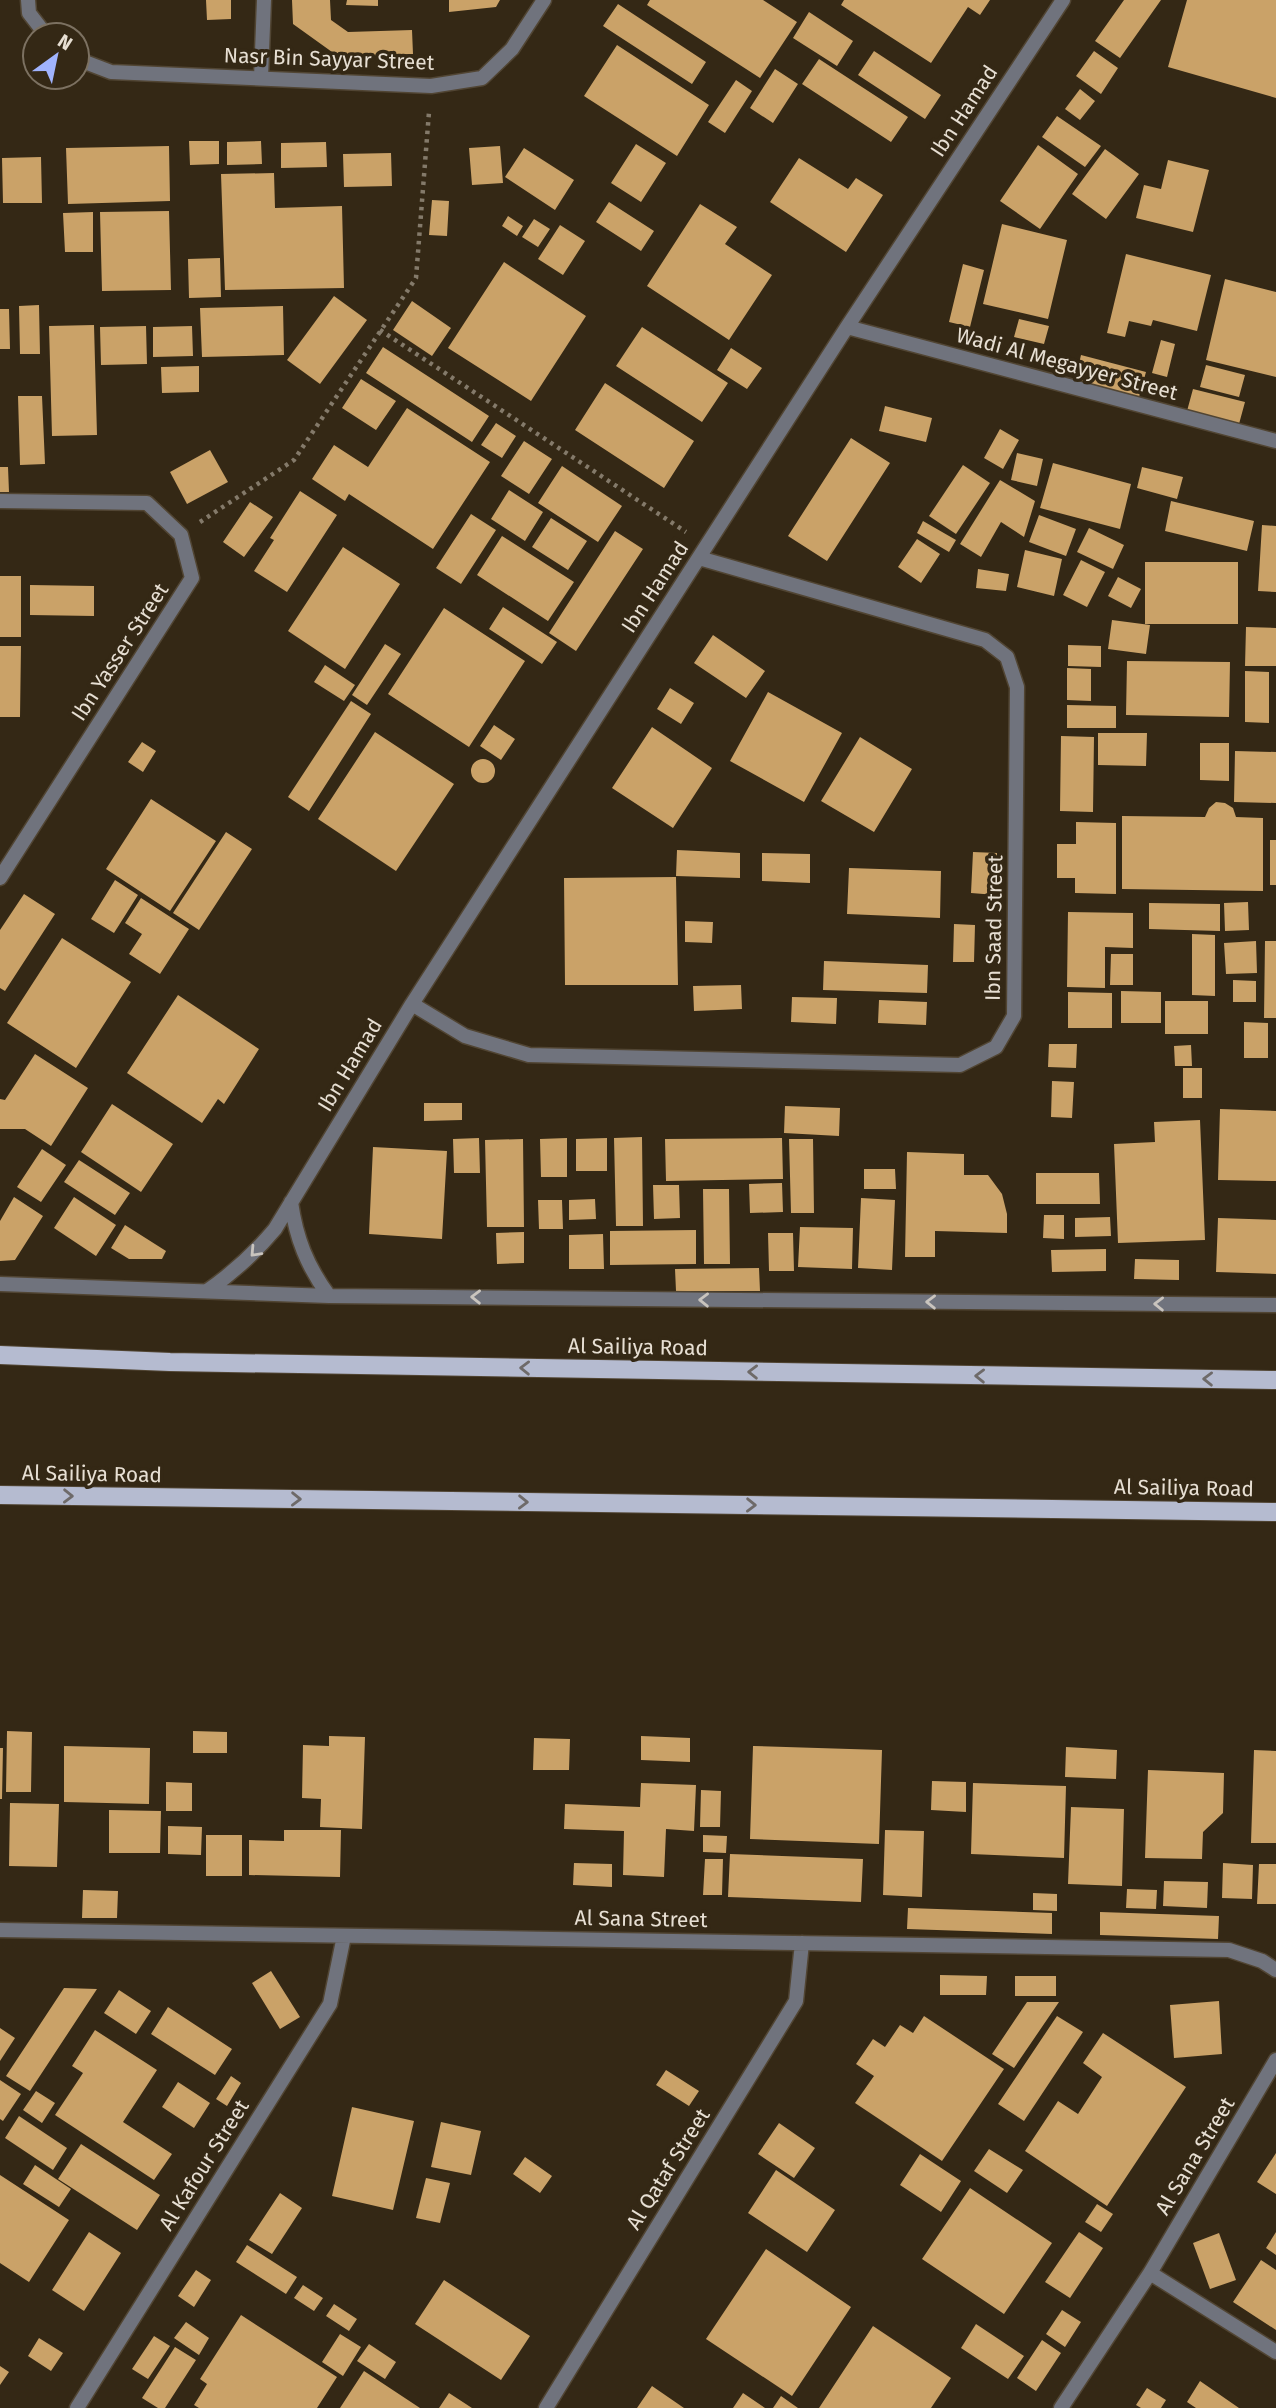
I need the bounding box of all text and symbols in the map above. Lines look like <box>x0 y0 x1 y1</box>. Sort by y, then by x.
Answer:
north arrow <box>21 21 91 91</box>
text: N <box>53 29 77 55</box>
street label: Nasr Bin Sayyar Street <box>223 42 435 76</box>
street label: Ibn Hamad <box>925 60 1003 162</box>
street label: Wadi Al Megayyer Street <box>954 322 1181 406</box>
street label: Ibn Hamad <box>616 536 694 638</box>
street label: Ibn Yasser Street <box>66 578 174 726</box>
street label: Ibn Saad Street <box>980 854 1008 1001</box>
street label: Ibn Hamad <box>312 1014 388 1116</box>
one-way arrow <box>250 1244 263 1257</box>
one-way arrow <box>471 1289 481 1305</box>
one-way arrow <box>698 1292 709 1307</box>
one-way arrow <box>926 1294 936 1310</box>
one-way arrow <box>1153 1296 1164 1312</box>
street label: Al Sailiya Road <box>568 1333 708 1361</box>
one-way arrow <box>520 1360 530 1376</box>
one-way arrow <box>747 1364 758 1380</box>
one-way arrow <box>975 1368 986 1383</box>
one-way arrow <box>1202 1371 1213 1387</box>
street label: Al Sailiya Road <box>22 1460 162 1488</box>
street label: Al Sailiya Road <box>1114 1474 1254 1502</box>
one-way arrow <box>63 1488 74 1504</box>
one-way arrow <box>291 1491 301 1507</box>
one-way arrow <box>518 1494 529 1510</box>
one-way arrow <box>746 1497 756 1513</box>
street label: Al Sana Street <box>574 1905 708 1933</box>
street label: Al Sana Street <box>1150 2092 1241 2220</box>
street label: Al Kafour Street <box>153 2094 255 2235</box>
street label: Al Qataf Street <box>620 2103 716 2234</box>

